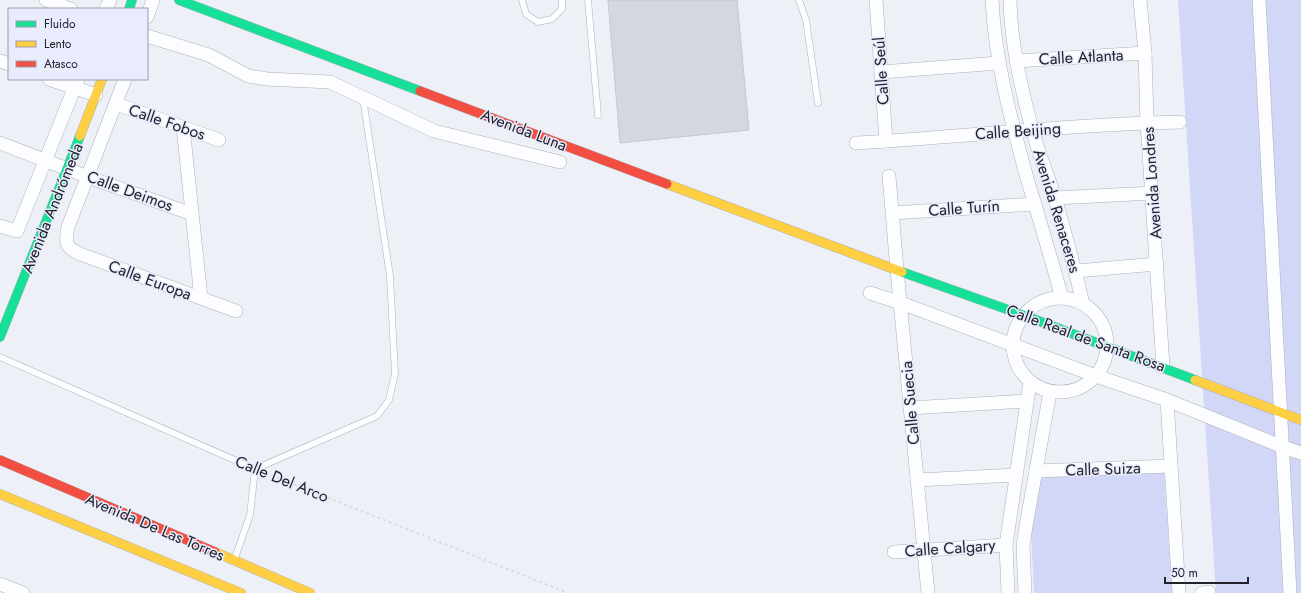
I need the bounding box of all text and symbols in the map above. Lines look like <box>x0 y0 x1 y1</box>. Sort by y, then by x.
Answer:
legend <box>8 8 148 80</box>
text: Fluido <box>44 15 76 33</box>
text: Lento <box>44 35 72 53</box>
street label: Calle Seúl <box>867 36 895 106</box>
street label: Calle Atlanta <box>1038 43 1124 71</box>
text: Atasco <box>44 55 78 73</box>
street label: Calle Fobos <box>126 98 208 146</box>
street label: Avenida Luna <box>478 103 570 157</box>
street label: Calle Beijing <box>974 117 1062 145</box>
street label: Avenida Londres <box>1137 126 1167 240</box>
street label: Avenida Andrómeda <box>15 139 89 277</box>
street label: Avenida Renaceres <box>1027 146 1087 276</box>
street label: Calle Deimos <box>84 165 176 217</box>
street label: Calle Turín <box>927 194 1001 222</box>
street label: Calle Europa <box>105 254 195 306</box>
street label: Calle Real de Santa Rosa <box>1003 299 1169 377</box>
street label: Calle Suecia <box>895 360 925 446</box>
street label: Calle Del Arco <box>232 450 332 508</box>
street label: Calle Suiza <box>1065 456 1141 482</box>
street label: Avenida De Las Torres <box>82 487 228 567</box>
street label: Calle Calgary <box>904 533 997 563</box>
scale bar <box>1165 559 1248 585</box>
text: 50 m <box>1171 564 1198 582</box>

